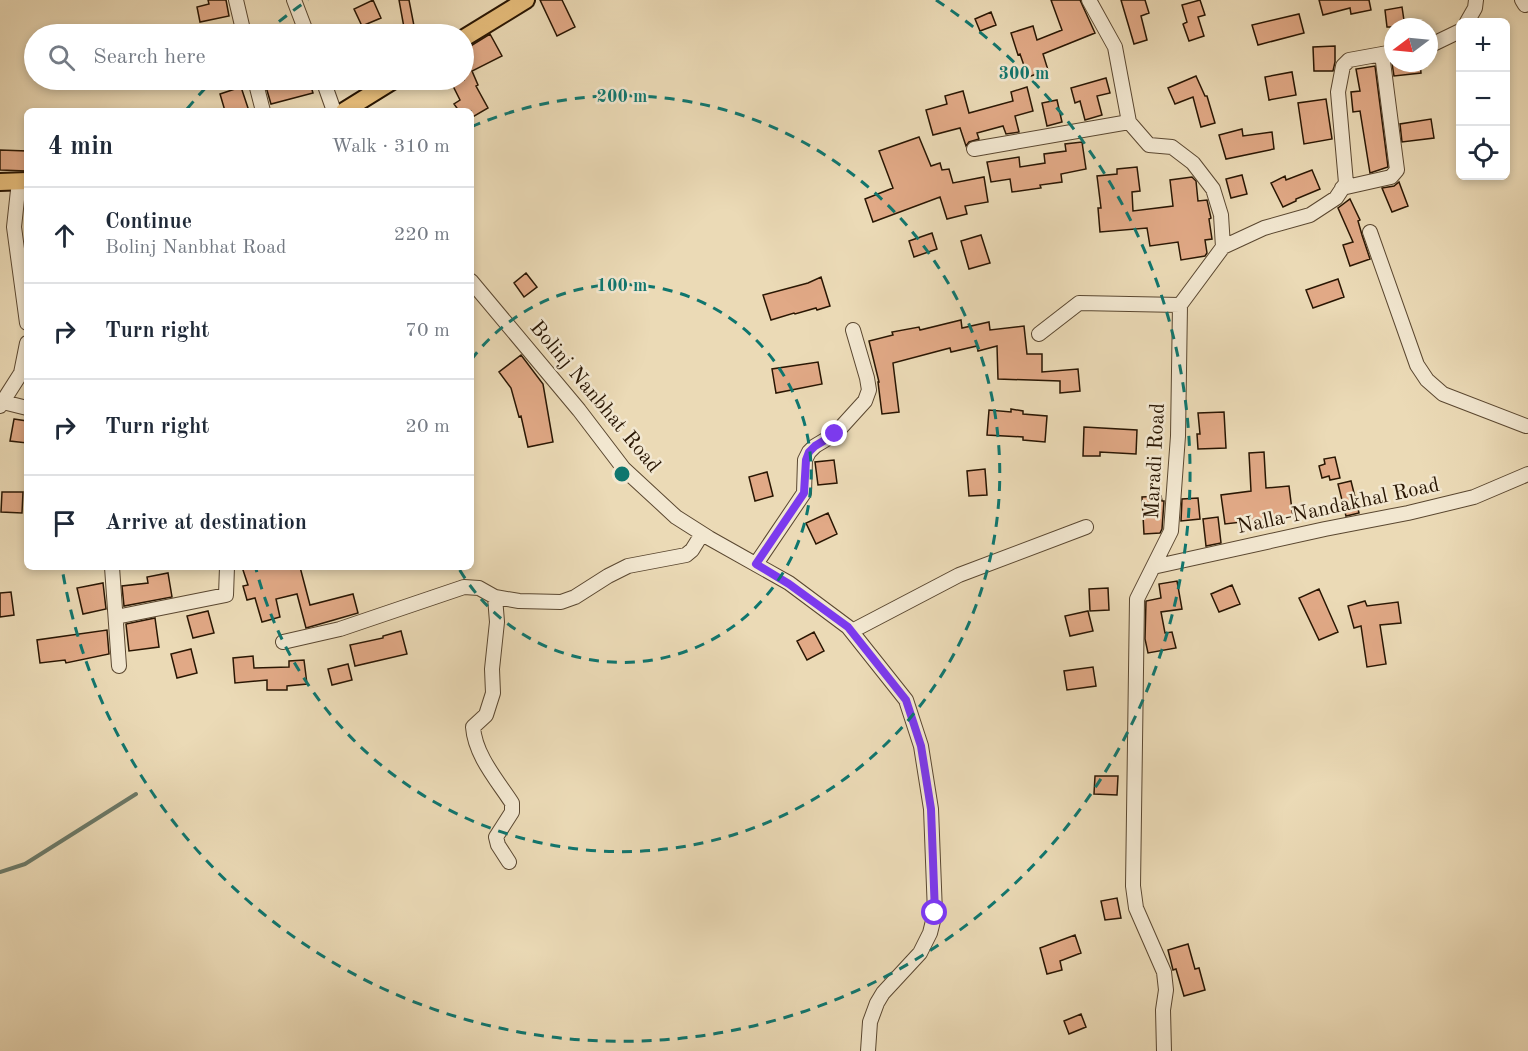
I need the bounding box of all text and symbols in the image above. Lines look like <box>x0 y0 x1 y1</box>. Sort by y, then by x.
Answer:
north arrow <box>1384 18 1438 72</box>
map controls <box>1456 18 1510 180</box>
button: + <box>1456 18 1510 72</box>
search box <box>24 24 474 90</box>
icon: search <box>45 41 78 74</box>
text: Search here <box>93 46 206 68</box>
text: 300 m <box>999 65 1049 83</box>
button: − <box>1456 72 1510 126</box>
text: 200 m <box>597 88 647 106</box>
button: locate <box>1456 126 1510 180</box>
text: 4 min <box>48 134 113 160</box>
text: Walk · 310 m <box>331 137 450 157</box>
text: Continue <box>105 211 192 233</box>
icon: ahead <box>48 219 81 252</box>
text: 220 m <box>394 225 450 245</box>
text: Bolinj Nanbhat Road <box>105 238 287 258</box>
text: 100 m <box>597 277 647 295</box>
icon: right <box>48 315 81 348</box>
street label: Bolinj Nanbhat Road <box>526 317 664 477</box>
text: Turn right <box>105 320 209 342</box>
text: 70 m <box>405 321 450 341</box>
street label: Maradi Road <box>1142 402 1169 520</box>
icon: right <box>48 411 81 444</box>
text: Turn right <box>105 416 209 438</box>
text: 20 m <box>405 417 450 437</box>
route end <box>821 420 847 446</box>
centre of rings <box>612 464 632 484</box>
street label: Nalla-Nandakhal Road <box>1235 475 1441 538</box>
icon: arrive <box>48 507 81 540</box>
text: Arrive at destination <box>105 512 307 534</box>
route start <box>921 899 947 925</box>

